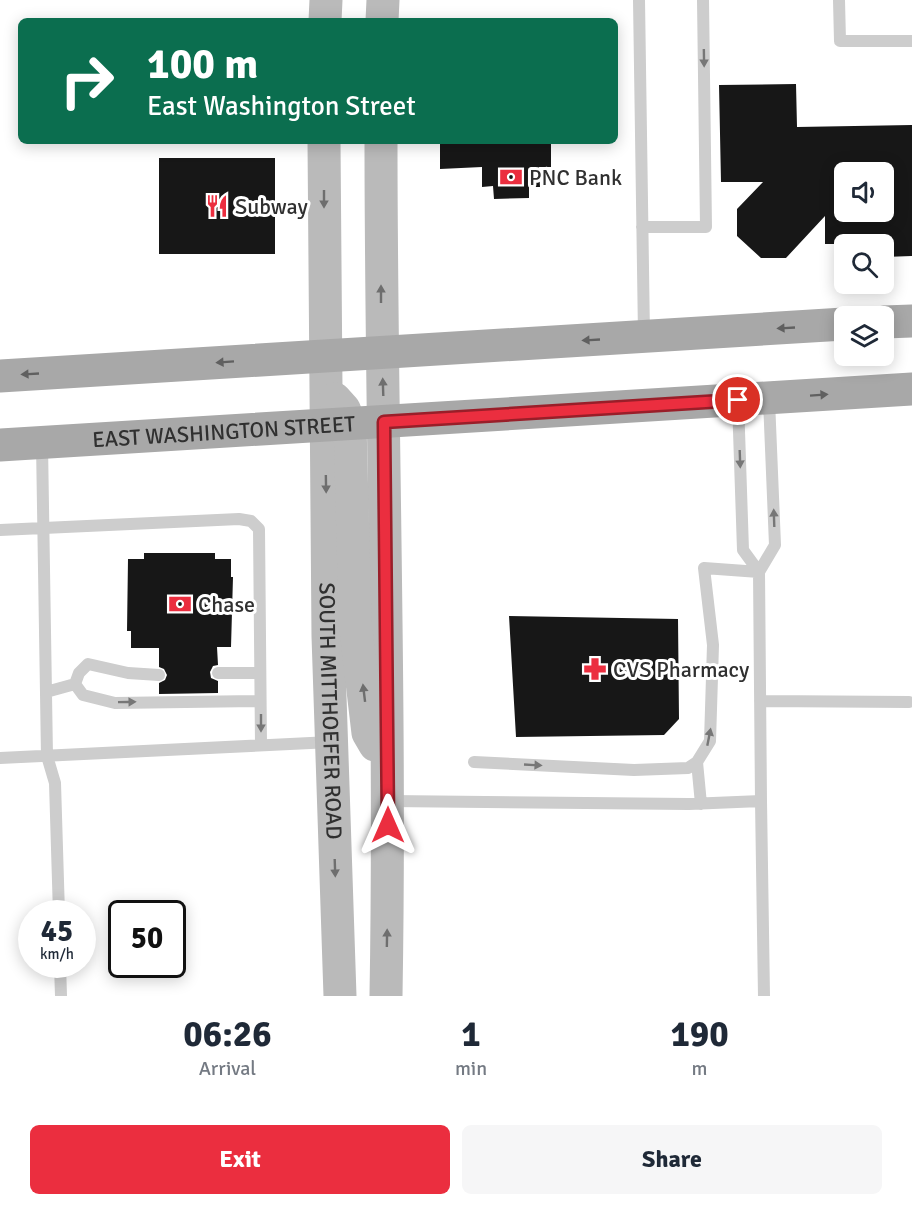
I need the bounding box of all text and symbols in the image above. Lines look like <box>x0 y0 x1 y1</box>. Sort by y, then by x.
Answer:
text: 100 m <box>147 39 258 90</box>
icon: right <box>48 42 126 120</box>
one-way arrow <box>699 49 708 68</box>
text: East Washington Street <box>147 90 416 123</box>
map controls <box>834 162 894 366</box>
button: sound <box>834 162 894 222</box>
bank icon: PNC Bank <box>498 164 524 190</box>
place label: PNC Bank <box>529 164 622 191</box>
one-way arrow <box>319 190 329 209</box>
restaurant icon: Subway <box>204 193 230 219</box>
place label: Subway <box>235 193 308 220</box>
button: search <box>834 234 894 294</box>
one-way arrow <box>376 285 386 304</box>
button: layers <box>834 306 894 366</box>
one-way arrow <box>777 323 796 333</box>
one-way arrow <box>582 335 601 344</box>
one-way arrow <box>215 357 234 367</box>
one-way arrow <box>20 369 39 379</box>
pin <box>712 374 763 425</box>
one-way arrow <box>378 378 387 397</box>
icon: arrive <box>721 383 754 416</box>
one-way arrow <box>810 390 829 400</box>
street label: EAST WASHINGTON STREET <box>91 410 356 453</box>
one-way arrow <box>736 449 745 468</box>
one-way arrow <box>322 475 331 494</box>
one-way arrow <box>769 508 778 527</box>
street label: SOUTH MITTHOEFER ROAD <box>314 582 348 840</box>
bank icon: Chase <box>167 591 193 617</box>
place label: Chase <box>198 591 255 618</box>
pharmacy icon: CVS Pharmacy <box>582 656 608 682</box>
place label: CVS Pharmacy <box>613 656 750 683</box>
one-way arrow <box>359 684 368 703</box>
one-way arrow <box>118 698 137 707</box>
one-way arrow <box>256 713 266 732</box>
one-way arrow <box>705 727 714 746</box>
one-way arrow <box>523 760 542 769</box>
position arrow <box>356 793 420 857</box>
one-way arrow <box>331 858 340 877</box>
speed limit sign: 50 <box>108 900 186 978</box>
text: 45 <box>41 913 73 950</box>
one-way arrow <box>382 928 392 947</box>
text: km/h <box>40 945 74 963</box>
text: 06:26 <box>183 1012 272 1057</box>
text: 1 <box>461 1012 481 1057</box>
text: 190 <box>670 1012 729 1057</box>
text: Arrival <box>199 1056 256 1081</box>
text: min <box>455 1056 487 1081</box>
text: m <box>692 1056 708 1081</box>
button: Exit <box>30 1125 450 1194</box>
button: Share <box>462 1125 882 1194</box>

